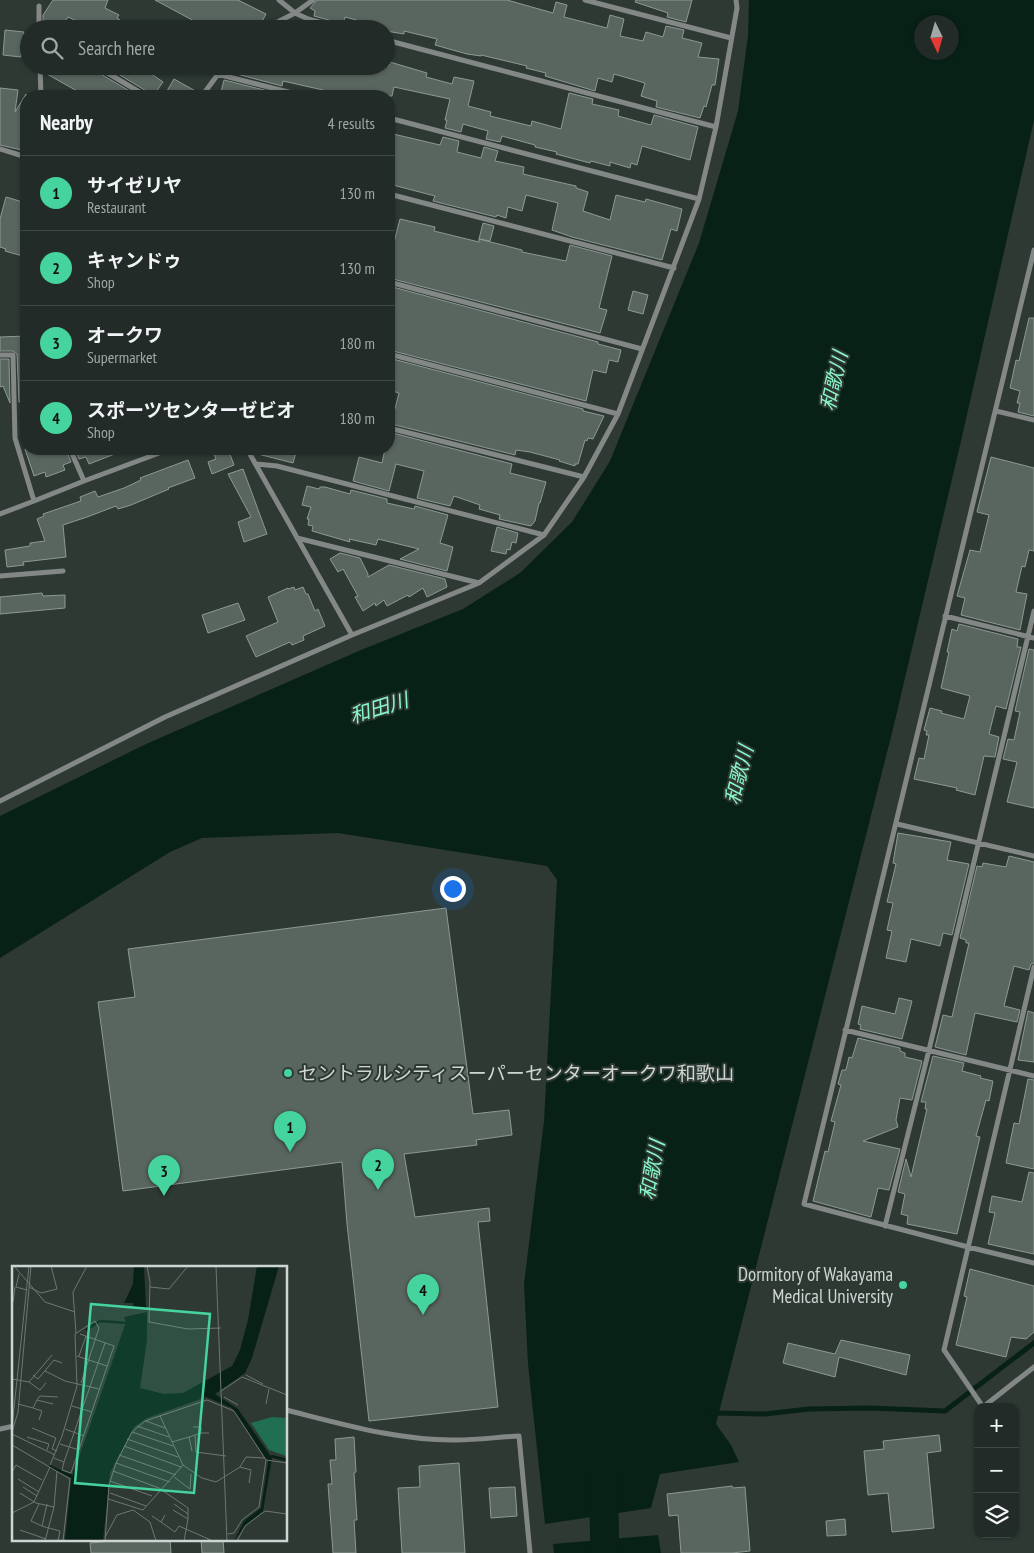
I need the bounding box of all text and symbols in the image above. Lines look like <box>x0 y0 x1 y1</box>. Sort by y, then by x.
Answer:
north arrow <box>914 15 959 60</box>
search box <box>20 20 395 75</box>
icon: search <box>38 34 66 62</box>
text: Search here <box>78 36 155 60</box>
text: Nearby <box>40 109 93 136</box>
text: 4 results <box>328 113 375 133</box>
text: サイゼリヤ <box>87 173 182 197</box>
text: 1 <box>52 183 60 203</box>
text: 130 m <box>340 183 375 203</box>
text: Restaurant <box>87 197 146 217</box>
text: キャンドゥ <box>87 248 182 272</box>
text: 2 <box>52 258 60 278</box>
text: 130 m <box>340 258 375 278</box>
text: Shop <box>87 272 115 292</box>
text: オークワ <box>87 323 163 347</box>
text: 3 <box>52 333 60 353</box>
text: 180 m <box>340 333 375 353</box>
text: Supermarket <box>87 347 157 367</box>
water label: 和歌川 <box>815 347 854 413</box>
text: スポーツセンターゼビオ <box>87 398 296 422</box>
text: 4 <box>52 408 60 428</box>
text: 180 m <box>340 408 375 428</box>
text: Shop <box>87 422 115 442</box>
water label: 和田川 <box>347 686 413 729</box>
water label: 和歌川 <box>719 741 759 807</box>
your location <box>440 876 466 902</box>
place label: セントラルシティスーパーセンターオークワ和歌山 <box>298 1061 734 1085</box>
marker: セントラルシティスーパーセンターオークワ和歌山 <box>282 1067 294 1079</box>
pin: 1 <box>274 1111 306 1152</box>
water label: 和歌川 <box>634 1136 670 1202</box>
pin: 2 <box>362 1149 394 1190</box>
pin: 3 <box>148 1155 180 1196</box>
place label: Dormitory of Wakayama Medical University <box>738 1262 894 1308</box>
inset map <box>12 1266 288 1540</box>
pin: 4 <box>407 1274 439 1315</box>
marker: Dormitory of Wakayama Medical University <box>897 1279 909 1291</box>
map controls <box>974 1403 1019 1538</box>
button: + <box>974 1403 1019 1448</box>
button: − <box>974 1448 1019 1493</box>
button: layers <box>974 1493 1019 1538</box>

